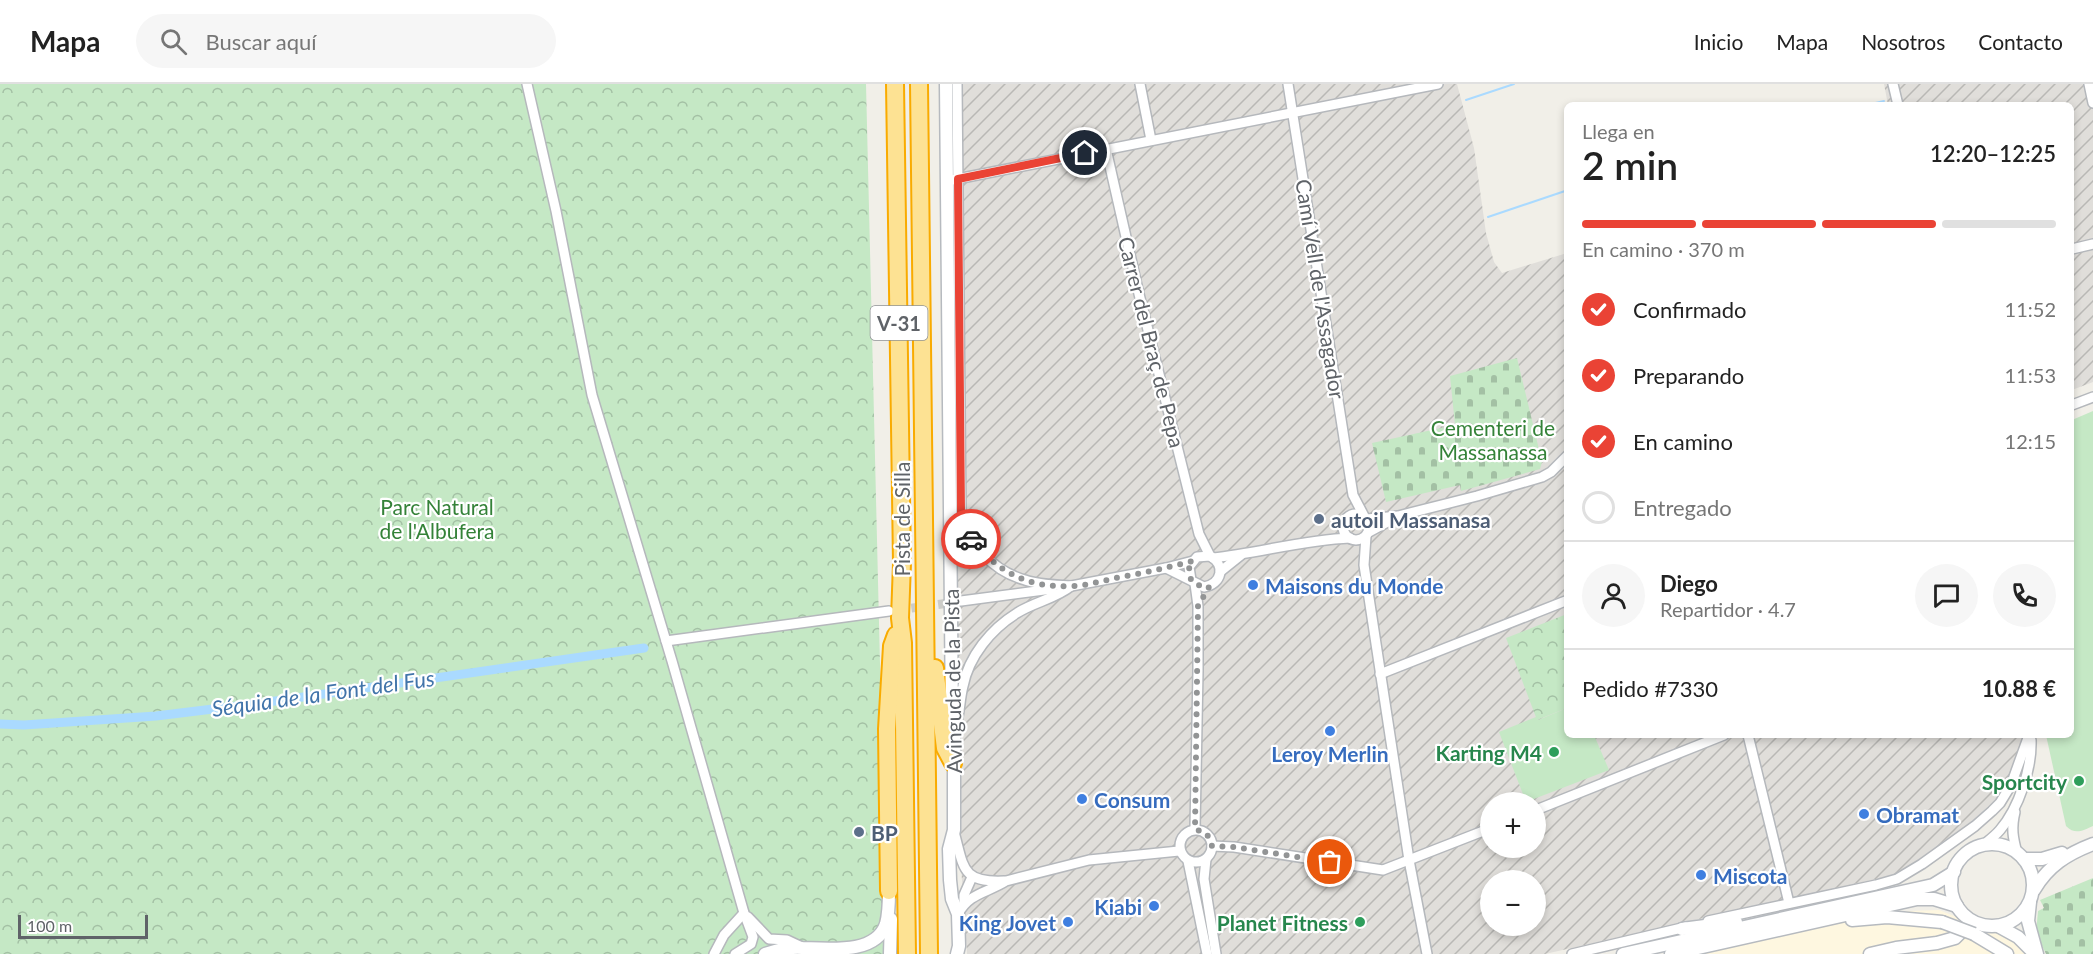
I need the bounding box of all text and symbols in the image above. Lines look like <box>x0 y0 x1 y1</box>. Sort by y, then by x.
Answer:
search box <box>136 14 556 68</box>
text: Mapa <box>30 24 100 58</box>
icon: search <box>157 25 190 58</box>
text: Buscar aquí <box>205 28 317 55</box>
text: Inicio <box>1694 29 1743 54</box>
text: Mapa <box>1776 29 1828 54</box>
text: Nosotros <box>1861 29 1945 54</box>
text: Contacto <box>1978 29 2063 54</box>
text: Llega en <box>1582 119 1655 143</box>
pin <box>1059 127 1110 178</box>
icon: home <box>1068 136 1101 169</box>
text: 12:20–12:25 <box>1930 140 2056 167</box>
text: 2 min <box>1582 142 1678 188</box>
street label: Camí Vell de l'Assagador <box>1291 177 1351 401</box>
street label: Carrer del Braç de Pepa <box>1114 234 1190 450</box>
text: En camino · 370 m <box>1582 237 1745 261</box>
icon: check <box>1582 293 1615 326</box>
text: Confirmado <box>1633 296 1746 323</box>
text: 11:52 <box>2005 297 2056 321</box>
road number: V-31 <box>870 306 928 340</box>
icon: check <box>1582 359 1615 392</box>
text: Preparando <box>1633 362 1744 389</box>
text: 11:53 <box>2005 363 2056 387</box>
park label: Cementeri de Massanassa <box>1431 415 1555 464</box>
icon: check <box>1582 425 1615 458</box>
text: En camino <box>1633 428 1733 455</box>
text: 12:15 <box>2005 429 2056 453</box>
street label: Pista de Silla <box>889 462 914 576</box>
park label: Parc Natural de l'Albufera <box>380 494 494 543</box>
text: Entregado <box>1633 494 1732 521</box>
place label: autoil Massanasa <box>1331 507 1491 532</box>
courier <box>941 509 1001 569</box>
marker: autoil Massanasa <box>1312 512 1326 526</box>
icon: car <box>955 523 988 556</box>
button: person <box>1582 564 1645 627</box>
button: chat <box>1915 564 1978 627</box>
button: phone <box>1993 564 2056 627</box>
text: Diego <box>1660 570 1718 597</box>
place label: Maisons du Monde <box>1265 573 1443 598</box>
marker: Maisons du Monde <box>1246 578 1260 592</box>
street label: Avinguda de la Pista <box>938 588 966 774</box>
text: Repartidor · 4.7 <box>1660 597 1796 621</box>
water label: Séquia de la Font del Fus <box>210 664 436 722</box>
text: Pedido #7330 <box>1582 675 1718 702</box>
text: 10.88 € <box>1982 675 2056 702</box>
marker: Leroy Merlin <box>1323 724 1337 738</box>
place label: Karting M4 <box>1436 740 1542 765</box>
place label: Leroy Merlin <box>1271 741 1389 766</box>
marker: Karting M4 <box>1547 745 1561 759</box>
place label: Sportcity <box>1982 769 2068 794</box>
marker: Sportcity <box>2072 774 2086 788</box>
place label: Consum <box>1094 787 1170 812</box>
marker: Consum <box>1075 792 1089 806</box>
map controls <box>1480 792 1546 936</box>
button: + <box>1480 792 1546 858</box>
place label: Obramat <box>1876 802 1959 827</box>
marker: Obramat <box>1857 807 1871 821</box>
place label: BP <box>871 820 898 845</box>
marker: BP <box>852 825 866 839</box>
pin <box>1304 836 1355 887</box>
icon: bag <box>1313 845 1346 878</box>
place label: Miscota <box>1713 863 1788 888</box>
marker: Miscota <box>1694 868 1708 882</box>
button: − <box>1480 870 1546 936</box>
place label: Kiabi <box>1094 894 1142 919</box>
marker: Kiabi <box>1147 899 1161 913</box>
place label: King Jovet <box>959 910 1056 935</box>
place label: Planet Fitness <box>1217 910 1348 935</box>
scale bar <box>18 912 148 940</box>
marker: King Jovet <box>1061 915 1075 929</box>
marker: Planet Fitness <box>1353 915 1367 929</box>
text: 100 m <box>27 916 72 935</box>

